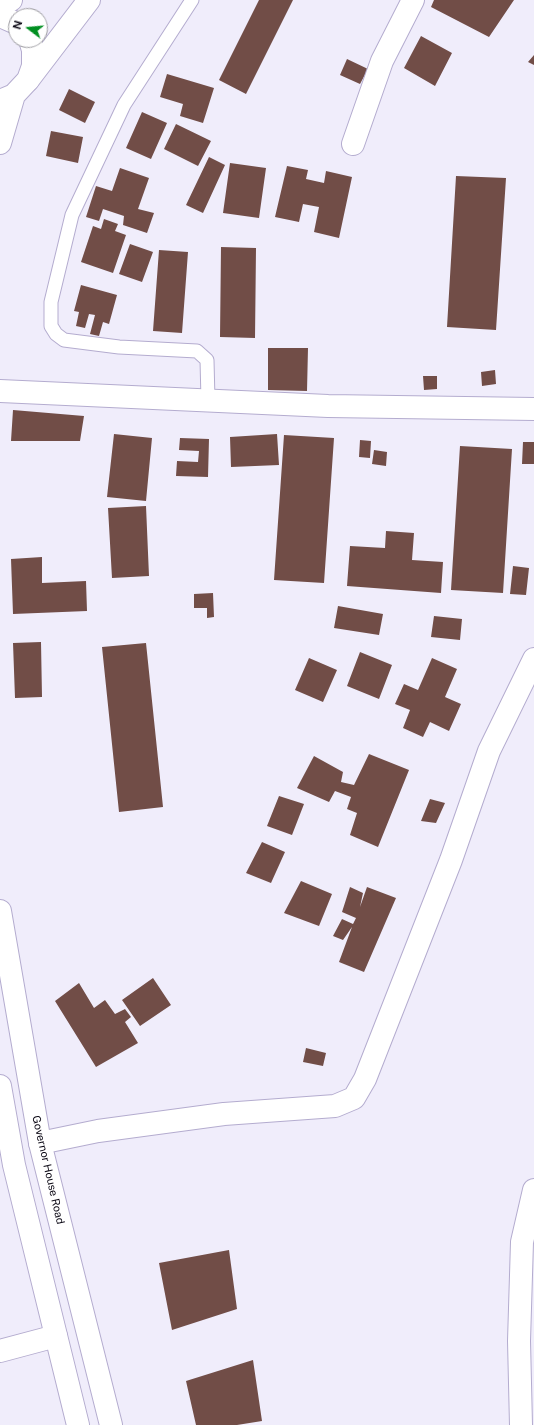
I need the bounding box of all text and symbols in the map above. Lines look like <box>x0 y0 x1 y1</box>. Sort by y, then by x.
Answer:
north arrow <box>8 8 48 48</box>
text: N <box>10 19 24 31</box>
street label: Governor House Road <box>29 1114 67 1226</box>

